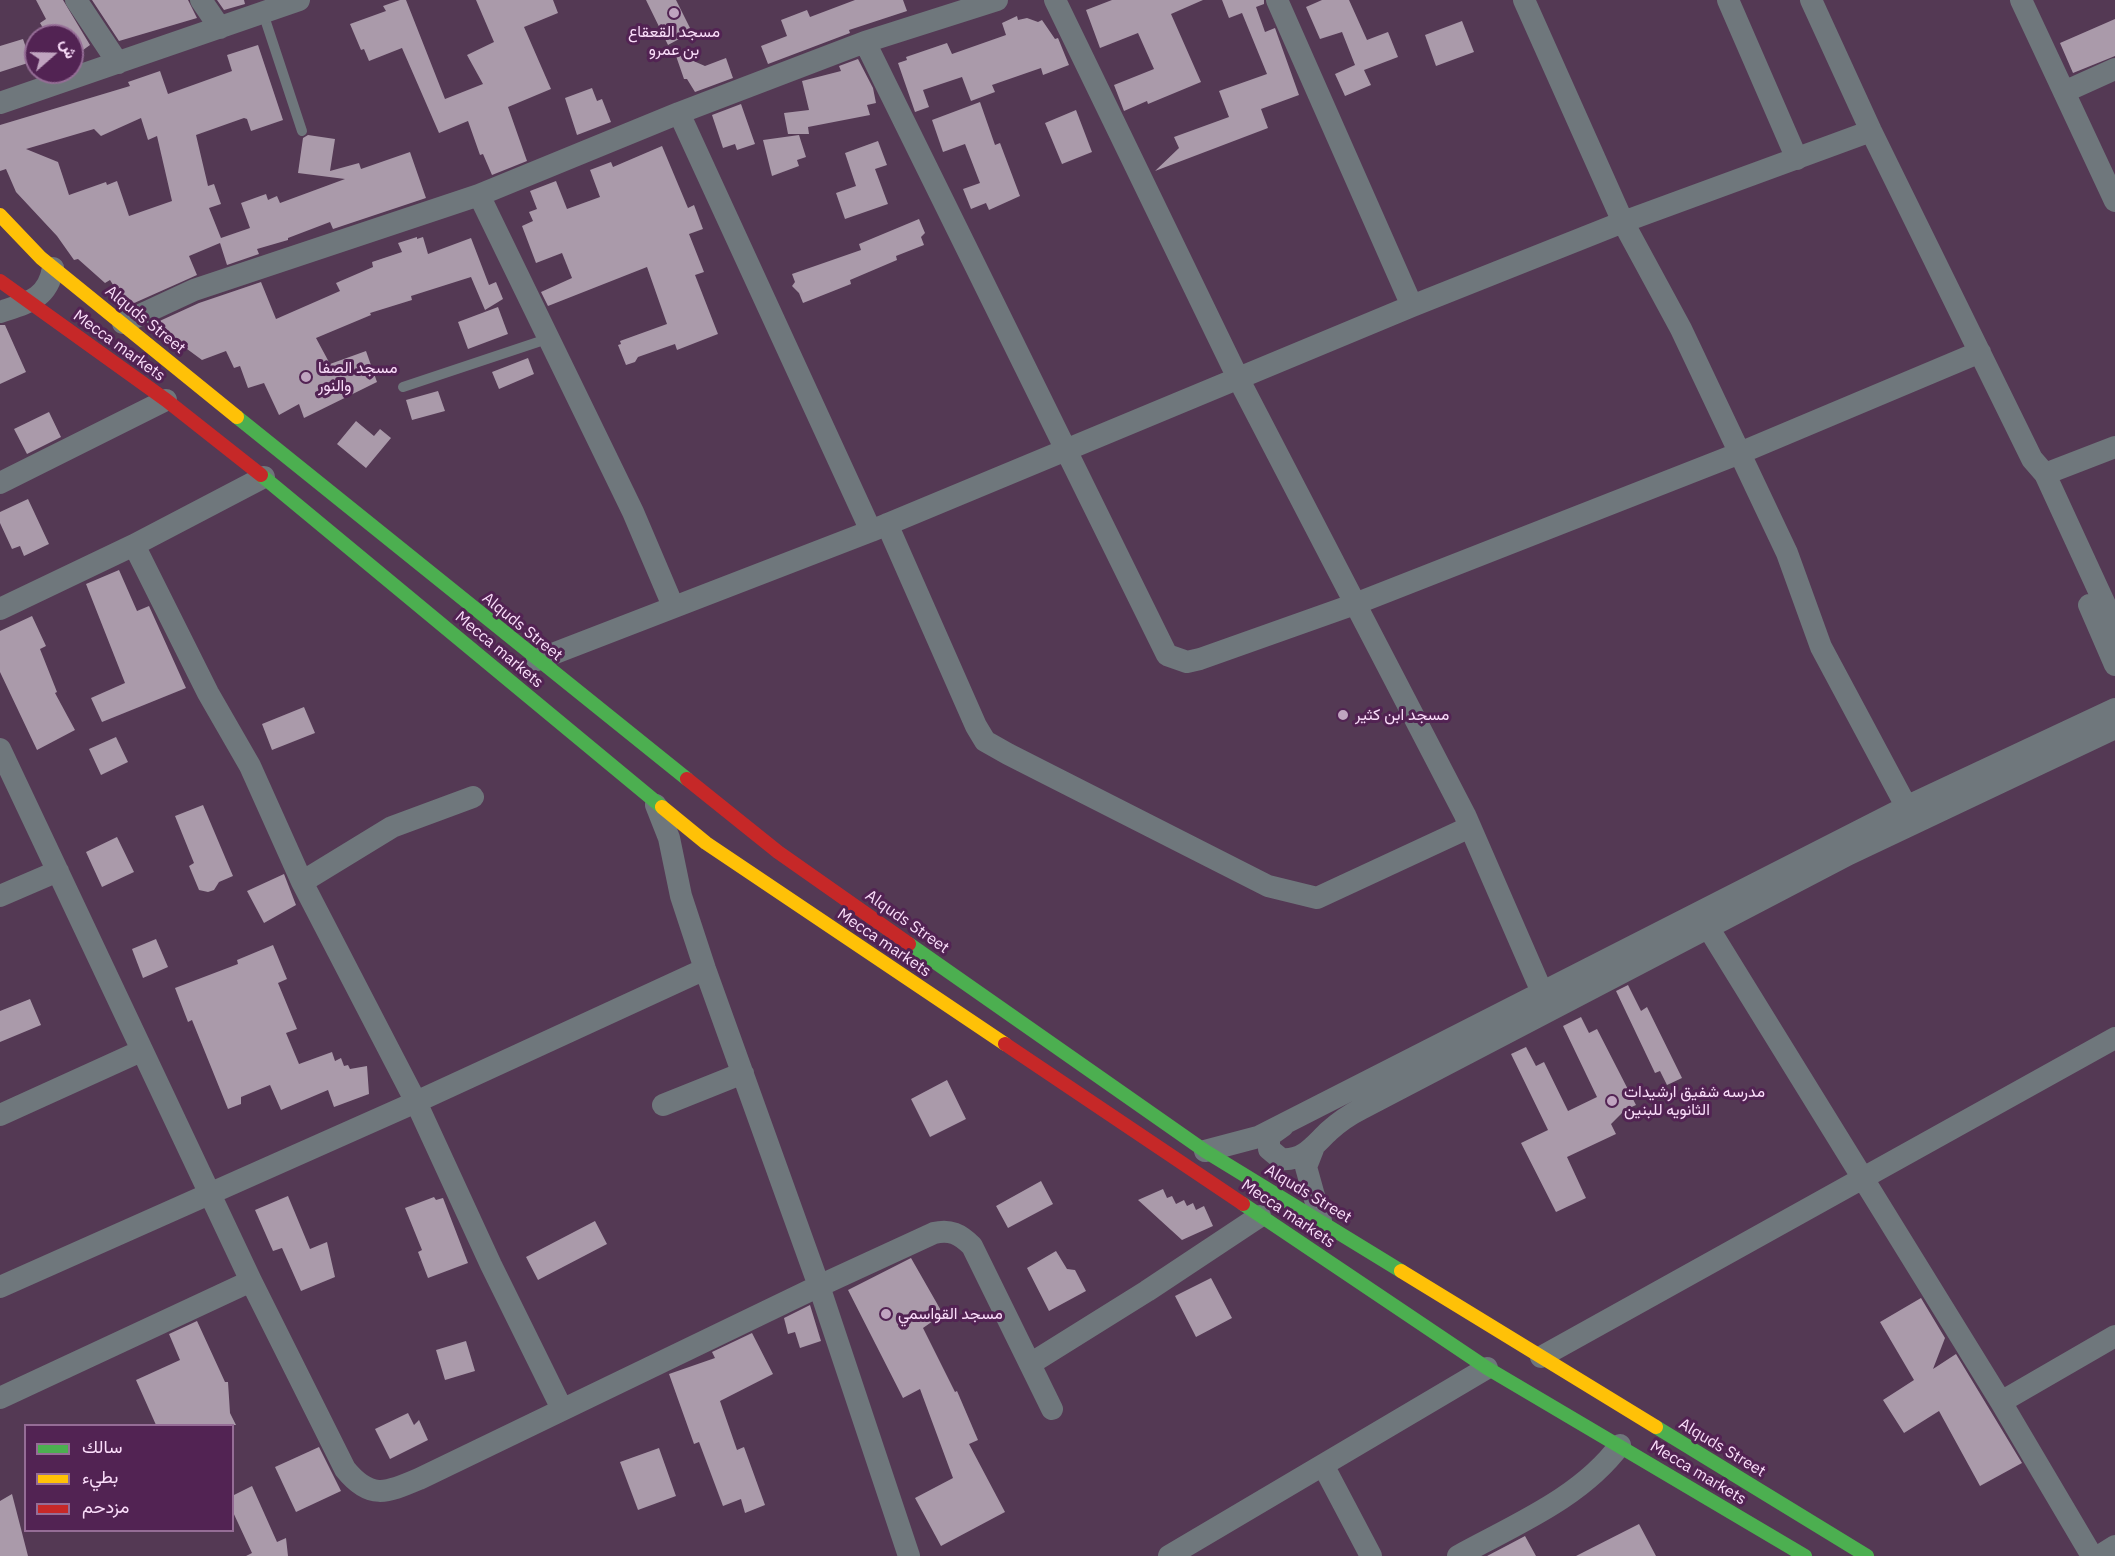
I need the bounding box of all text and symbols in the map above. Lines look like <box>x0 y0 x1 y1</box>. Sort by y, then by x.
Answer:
marker: مسجد القعقاع بن عمرو <box>667 6 681 20</box>
place label: مسجد القعقاع بن عمرو <box>628 22 720 60</box>
north arrow <box>24 24 84 84</box>
text: ش <box>56 36 82 61</box>
street label: Alquds Street <box>101 282 189 358</box>
street label: Mecca markets <box>69 306 169 386</box>
place label: مسجد الصفا والنور <box>318 358 397 396</box>
marker: مسجد الصفا والنور <box>299 370 313 384</box>
street label: Alquds Street <box>478 589 566 665</box>
street label: Mecca markets <box>451 608 547 692</box>
place label: مسجد ابن كثير <box>1355 705 1449 725</box>
marker: مسجد ابن كثير <box>1336 708 1350 722</box>
street label: Alquds Street <box>861 886 953 958</box>
street label: Mecca markets <box>834 905 934 981</box>
place label: مدرسه شفيق ارشيدات الثانويه للبنين <box>1624 1082 1765 1120</box>
marker: مدرسه شفيق ارشيدات الثانويه للبنين <box>1605 1094 1619 1108</box>
street label: Alquds Street <box>1261 1161 1355 1227</box>
street label: Mecca markets <box>1238 1176 1338 1252</box>
place label: مسجد القواسمي <box>898 1304 1003 1324</box>
marker: مسجد القواسمي <box>879 1307 893 1321</box>
street label: Alquds Street <box>1675 1415 1769 1481</box>
legend <box>24 1424 234 1532</box>
text: سالك <box>82 1435 122 1458</box>
street label: Mecca markets <box>1646 1437 1750 1509</box>
text: بطيء <box>82 1465 118 1488</box>
text: مزدحم <box>82 1495 129 1518</box>

